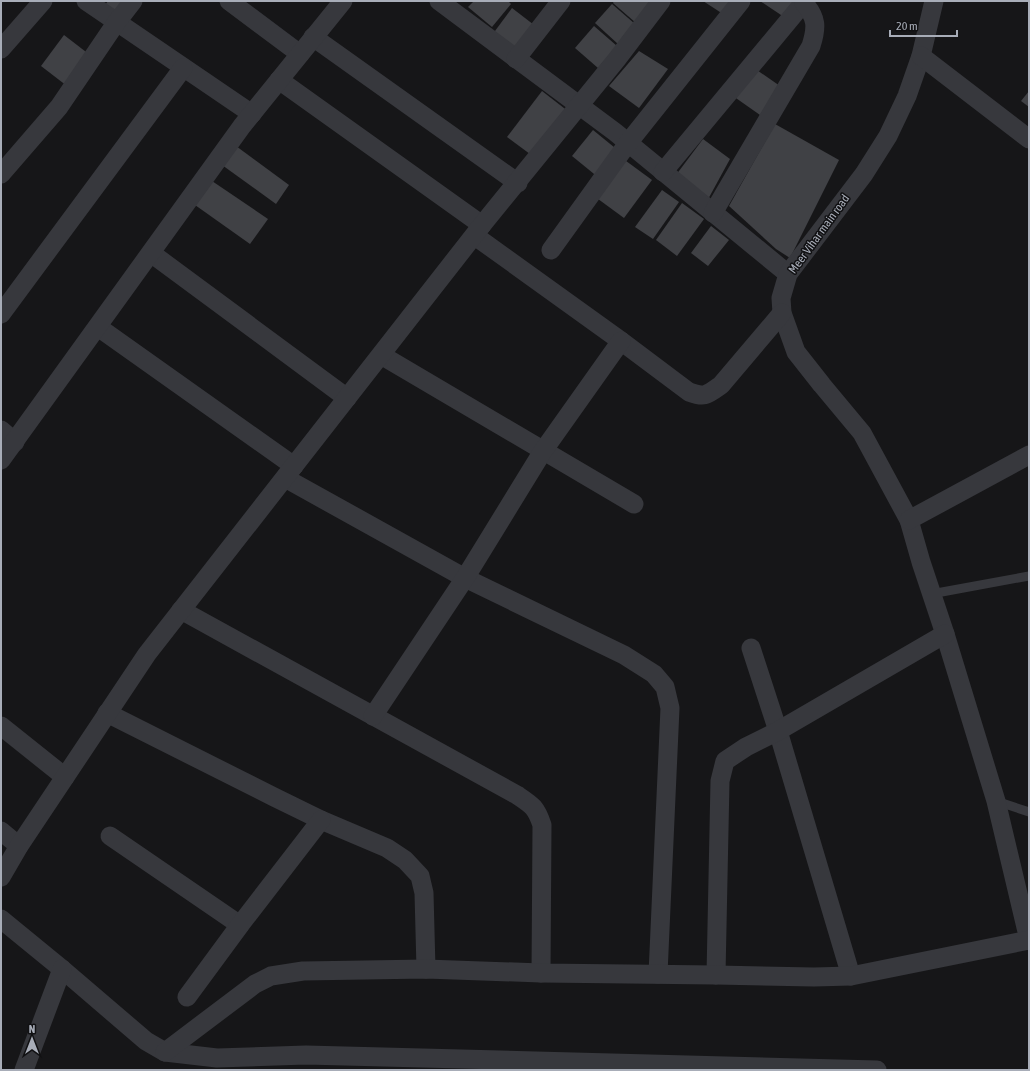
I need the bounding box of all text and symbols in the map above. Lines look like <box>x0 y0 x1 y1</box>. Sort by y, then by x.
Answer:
scale bar <box>890 12 957 38</box>
text: 20 m <box>896 19 918 33</box>
street label: Meer Vihar main road <box>786 192 852 276</box>
north arrow <box>12 1019 52 1059</box>
text: N <box>29 1023 35 1035</box>

